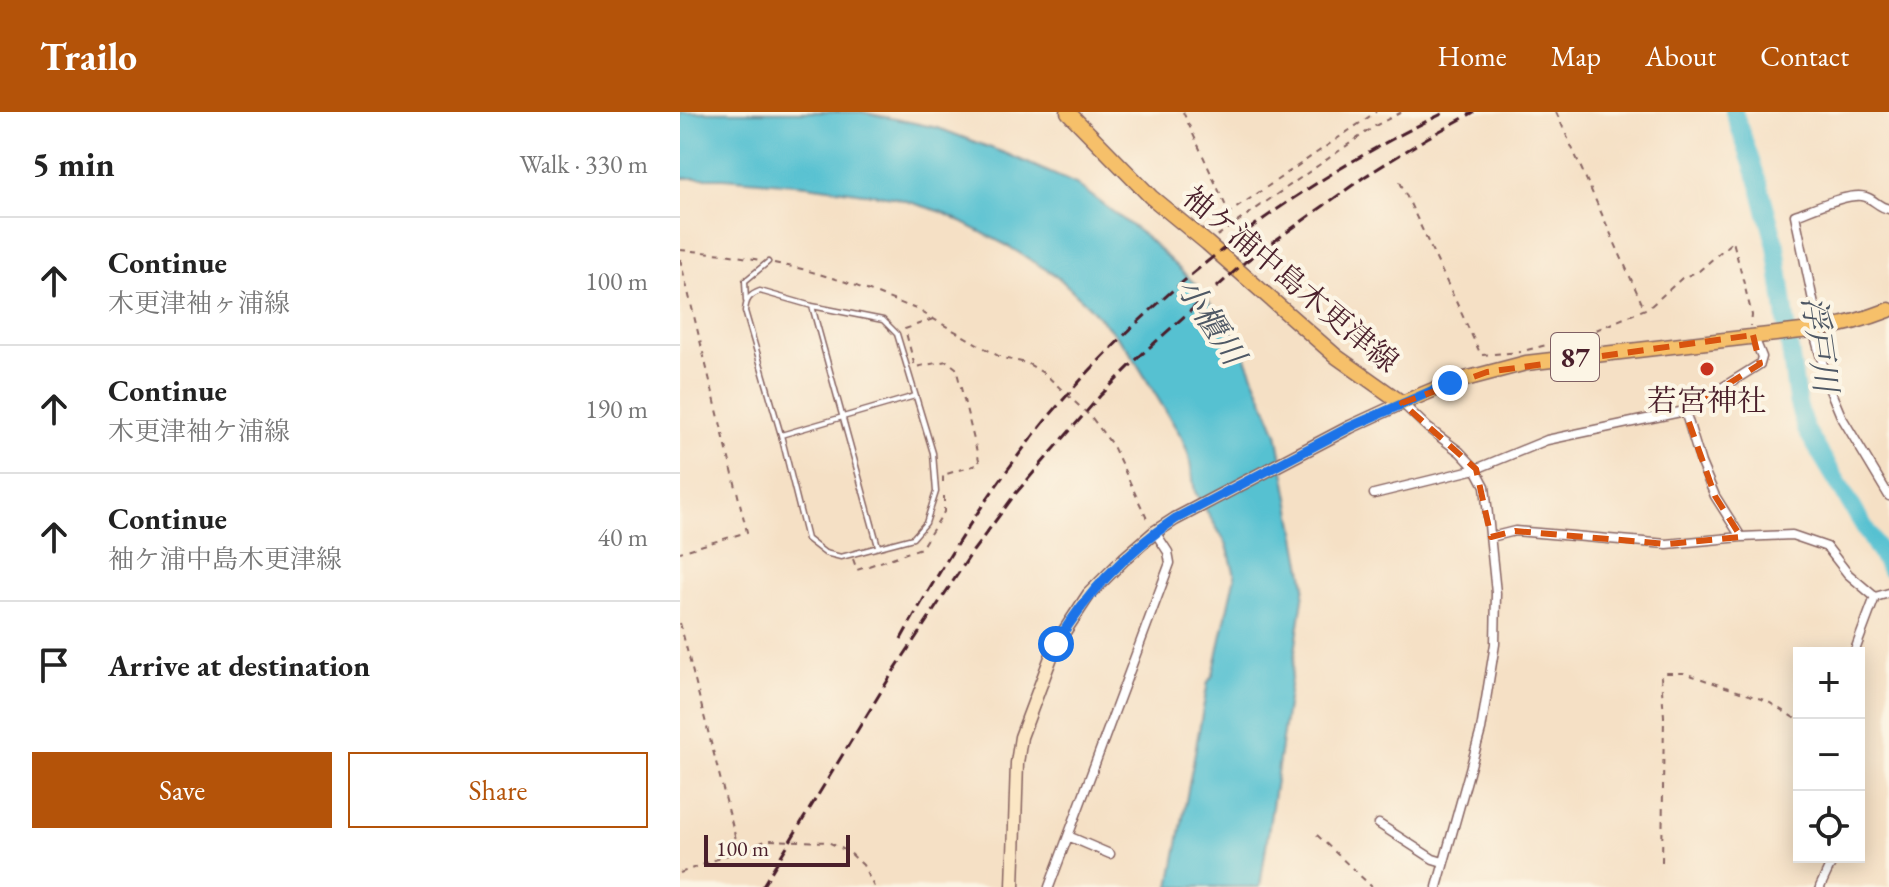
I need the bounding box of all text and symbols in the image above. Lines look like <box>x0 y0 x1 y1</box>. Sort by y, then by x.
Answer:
text: Trailo <box>40 32 137 81</box>
text: Home <box>1437 38 1507 74</box>
text: Map <box>1551 38 1601 74</box>
text: About <box>1645 38 1716 74</box>
text: Contact <box>1760 38 1849 74</box>
text: 5 min <box>32 142 115 186</box>
text: Walk · 330 m <box>520 147 648 181</box>
street label: 袖ケ浦中島木更津線 <box>1175 177 1407 381</box>
text: Continue <box>108 243 227 282</box>
icon: ahead <box>32 259 76 303</box>
text: 100 m <box>585 264 648 298</box>
water label: 小櫃川 <box>1167 269 1256 375</box>
text: 木更津袖ヶ浦線 <box>108 286 290 320</box>
water label: 浮戸川 <box>1793 294 1848 397</box>
road number: 87 <box>1551 333 1599 381</box>
marker: 若宮神社 <box>1698 360 1716 378</box>
route end <box>1432 365 1468 401</box>
text: Continue <box>108 371 227 410</box>
place label: 若宮神社 <box>1647 381 1767 420</box>
icon: ahead <box>32 387 76 431</box>
text: 190 m <box>585 392 648 426</box>
text: 木更津袖ケ浦線 <box>108 414 290 448</box>
text: Continue <box>108 499 227 538</box>
icon: ahead <box>32 515 76 559</box>
text: 40 m <box>598 520 648 554</box>
text: 袖ケ浦中島木更津線 <box>108 542 342 576</box>
route start <box>1038 626 1074 662</box>
icon: arrive <box>32 643 76 687</box>
text: Arrive at destination <box>108 646 370 685</box>
map controls <box>1793 647 1865 863</box>
button: + <box>1793 647 1865 719</box>
button: − <box>1793 719 1865 791</box>
button: Save <box>32 752 332 828</box>
button: Share <box>348 752 648 828</box>
button: locate <box>1793 791 1865 863</box>
scale bar <box>704 831 850 867</box>
text: 100 m <box>716 834 769 863</box>

